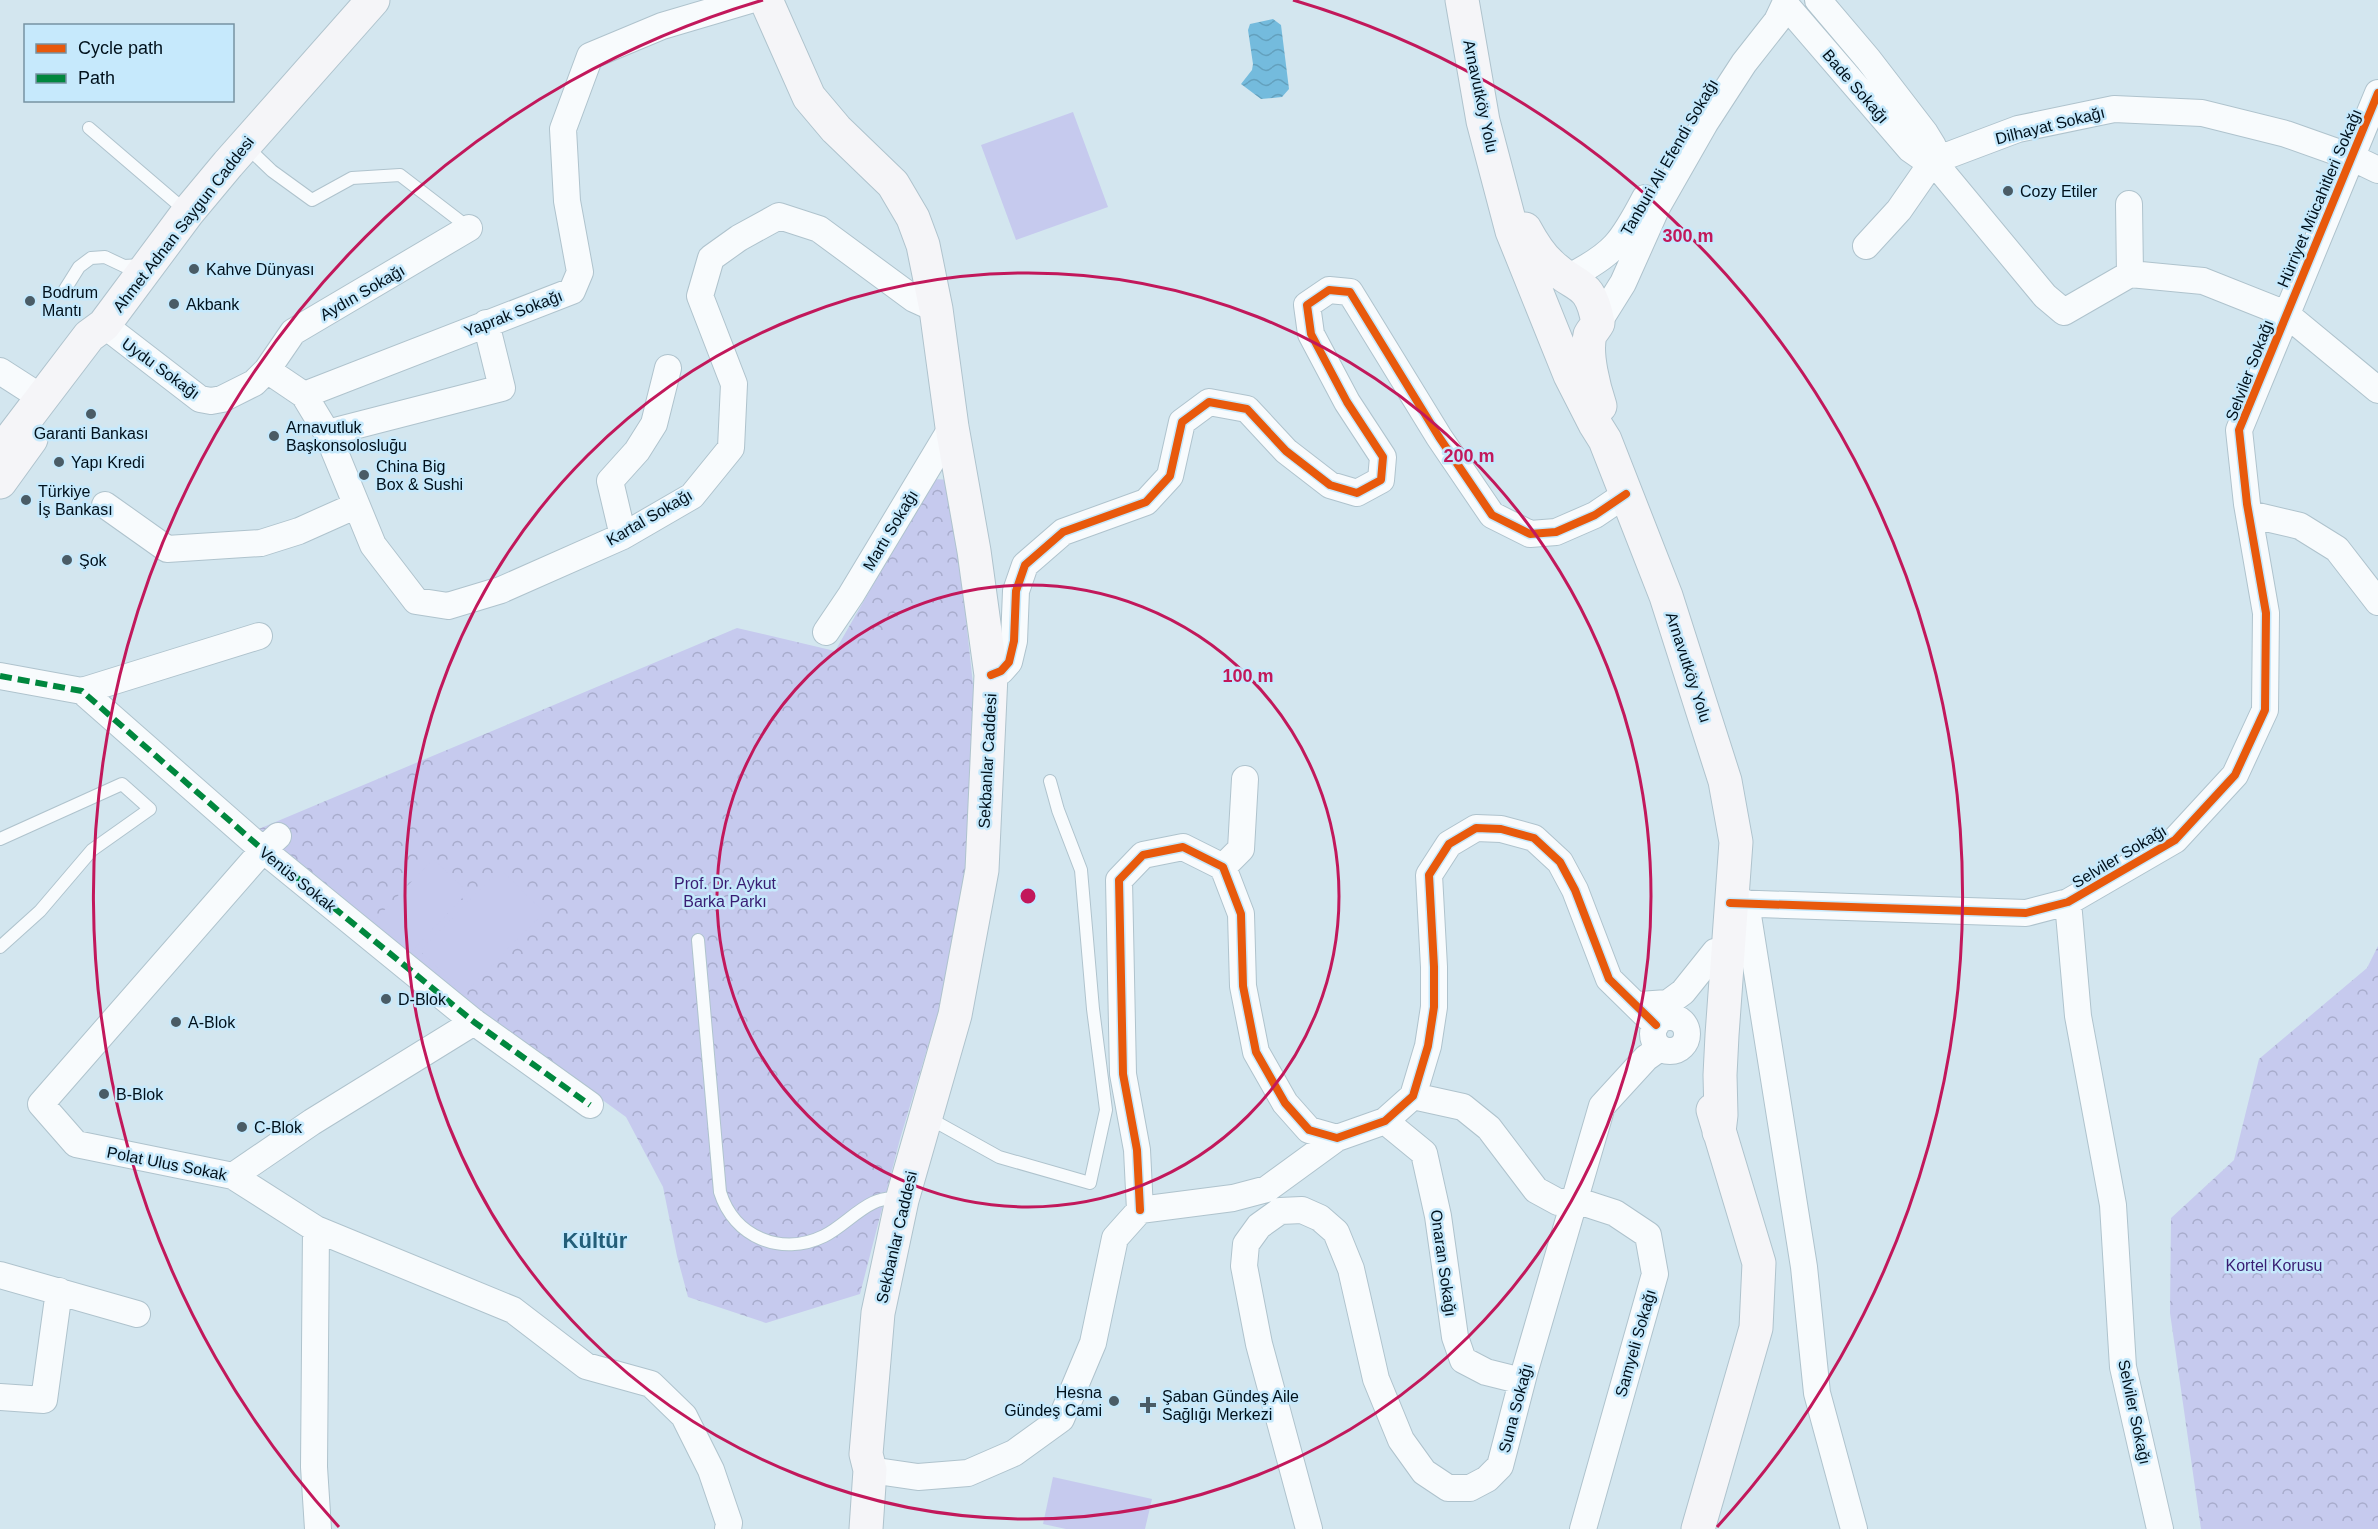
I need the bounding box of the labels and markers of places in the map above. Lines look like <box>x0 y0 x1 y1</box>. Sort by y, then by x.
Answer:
place label: Cozy Etiler <box>2020 183 2098 200</box>
marker: Cozy Etiler <box>2001 184 2015 198</box>
place label: Kahve Dünyası <box>206 261 315 278</box>
marker: Kahve Dünyası <box>187 262 201 276</box>
place label: Bodrum Mantı <box>42 284 98 319</box>
marker: Bodrum Mantı <box>23 294 37 308</box>
place label: Akbank <box>186 296 240 313</box>
marker: Akbank <box>167 297 181 311</box>
marker: Garanti Bankası <box>84 407 98 421</box>
place label: Arnavutluk Başkonsolosluğu <box>286 419 407 454</box>
place label: Garanti Bankası <box>34 425 148 442</box>
marker: Arnavutluk Başkonsolosluğu <box>267 429 281 443</box>
place label: Yapı Kredi <box>71 454 145 471</box>
marker: Yapı Kredi <box>52 455 66 469</box>
place label: China Big Box & Sushi <box>376 458 463 493</box>
marker: China Big Box & Sushi <box>357 468 371 482</box>
place label: Türkiye İş Bankası <box>38 483 113 518</box>
marker: Türkiye İş Bankası <box>19 493 33 507</box>
place label: Şok <box>79 552 108 569</box>
marker: Şok <box>60 553 74 567</box>
centre of rings <box>1018 886 1038 906</box>
place label: D-Blok <box>398 991 447 1008</box>
marker: D-Blok <box>379 992 393 1006</box>
place label: A-Blok <box>188 1014 236 1031</box>
marker: A-Blok <box>169 1015 183 1029</box>
place label: B-Blok <box>116 1086 164 1103</box>
marker: B-Blok <box>97 1087 111 1101</box>
place label: C-Blok <box>254 1119 303 1136</box>
marker: C-Blok <box>235 1120 249 1134</box>
place label: Hesna Gündeş Cami <box>1004 1384 1102 1419</box>
place label: Şaban Gündeş Aile Sağlığı Merkezi <box>1162 1388 1299 1423</box>
marker: Hesna Gündeş Cami <box>1107 1394 1121 1408</box>
marker: Şaban Gündeş Aile Sağlığı Merkezi <box>1139 1396 1157 1414</box>

